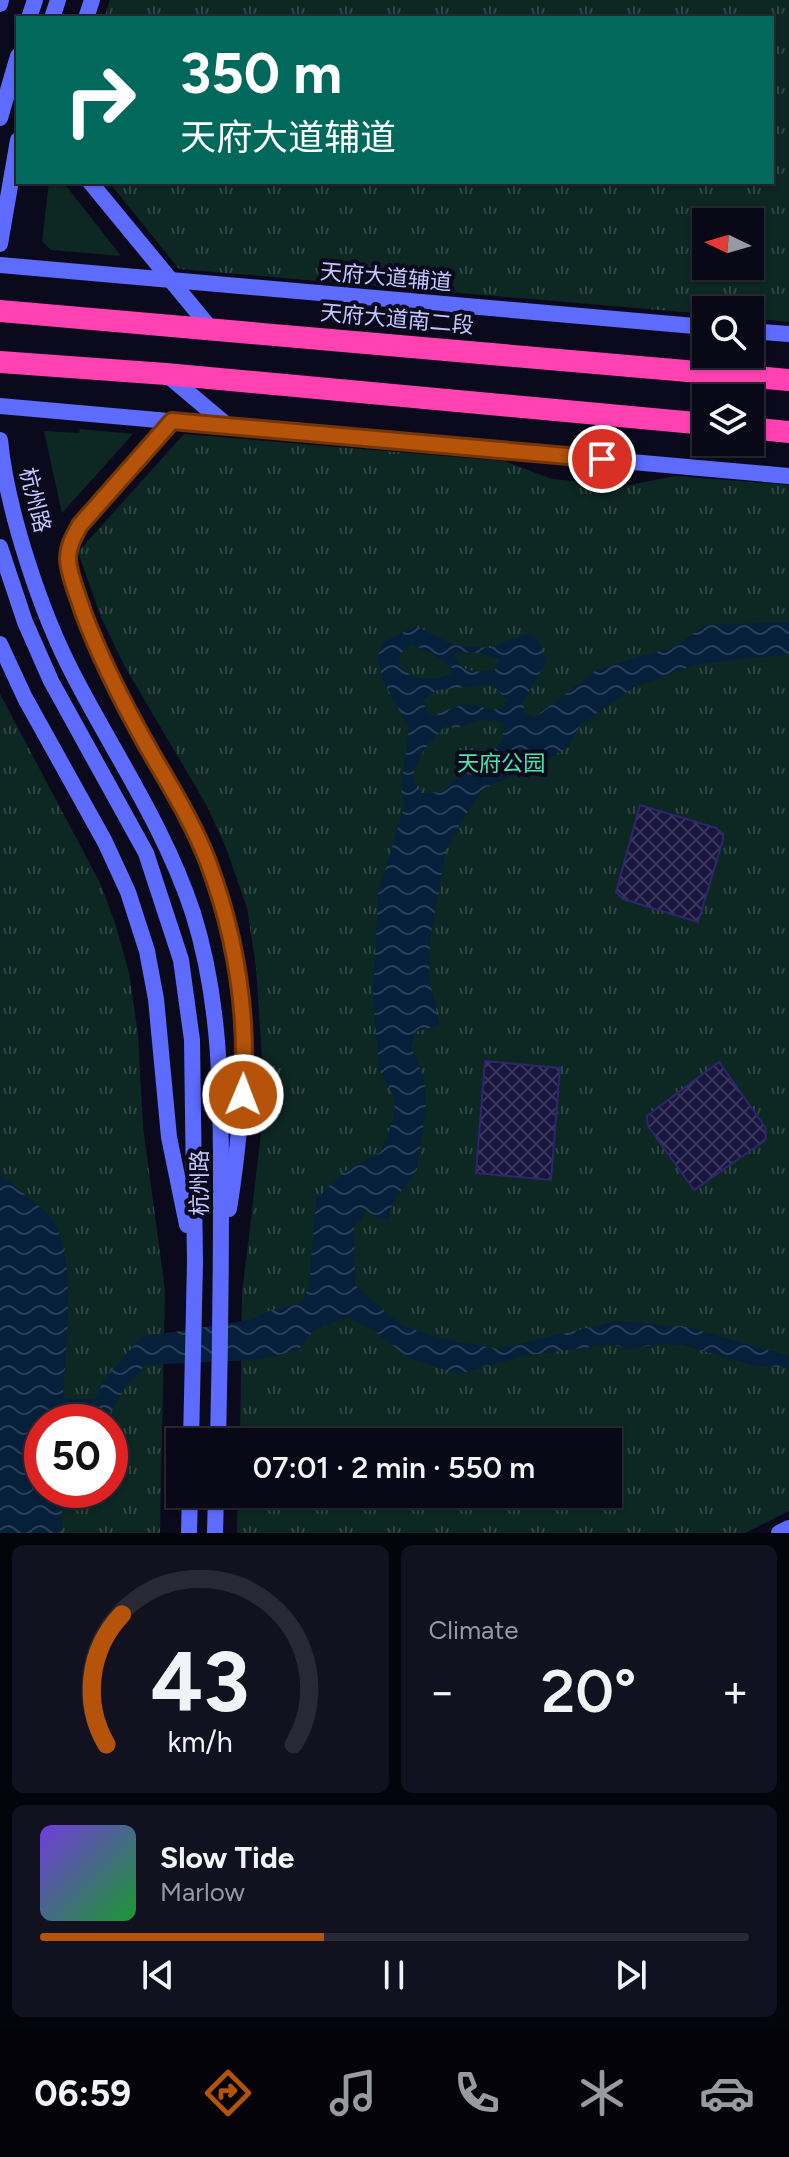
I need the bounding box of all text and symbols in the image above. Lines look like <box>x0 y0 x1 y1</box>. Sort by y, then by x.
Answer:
text: 350 m <box>180 40 342 107</box>
icon: right <box>48 48 152 152</box>
text: 天府大道辅道 <box>180 116 396 159</box>
north arrow <box>692 208 764 280</box>
map controls <box>692 208 764 456</box>
street label: 天府大道辅道 <box>319 258 453 296</box>
button: search <box>692 296 764 368</box>
street label: 天府大道南二段 <box>319 299 475 339</box>
button: layers <box>692 384 764 456</box>
pin <box>568 425 636 493</box>
icon: arrive <box>580 437 624 481</box>
street label: 杭州路 <box>14 465 56 535</box>
park label: 天府公园 <box>457 750 545 777</box>
position arrow <box>201 1053 285 1137</box>
street label: 杭州路 <box>186 1150 213 1216</box>
speed limit sign: 50 <box>24 1404 128 1508</box>
text: 07:01 · 2 min · 550 m <box>253 1449 535 1486</box>
text: Climate <box>429 1614 518 1646</box>
text: 43 <box>151 1632 250 1732</box>
text: 20° <box>541 1655 636 1727</box>
text: − <box>429 1665 456 1718</box>
text: + <box>722 1665 749 1718</box>
text: km/h <box>168 1725 233 1759</box>
text: Slow Tide <box>160 1839 294 1876</box>
text: Marlow <box>160 1876 245 1908</box>
icon: previous <box>136 1953 180 1997</box>
icon: pause <box>372 1953 416 1997</box>
icon: next <box>609 1953 653 1997</box>
icon: directions <box>200 2065 256 2121</box>
icon: music <box>325 2065 381 2121</box>
icon: phone <box>449 2065 505 2121</box>
icon: climate <box>574 2065 630 2121</box>
icon: car <box>699 2065 755 2121</box>
text: 06:59 <box>34 2072 131 2115</box>

